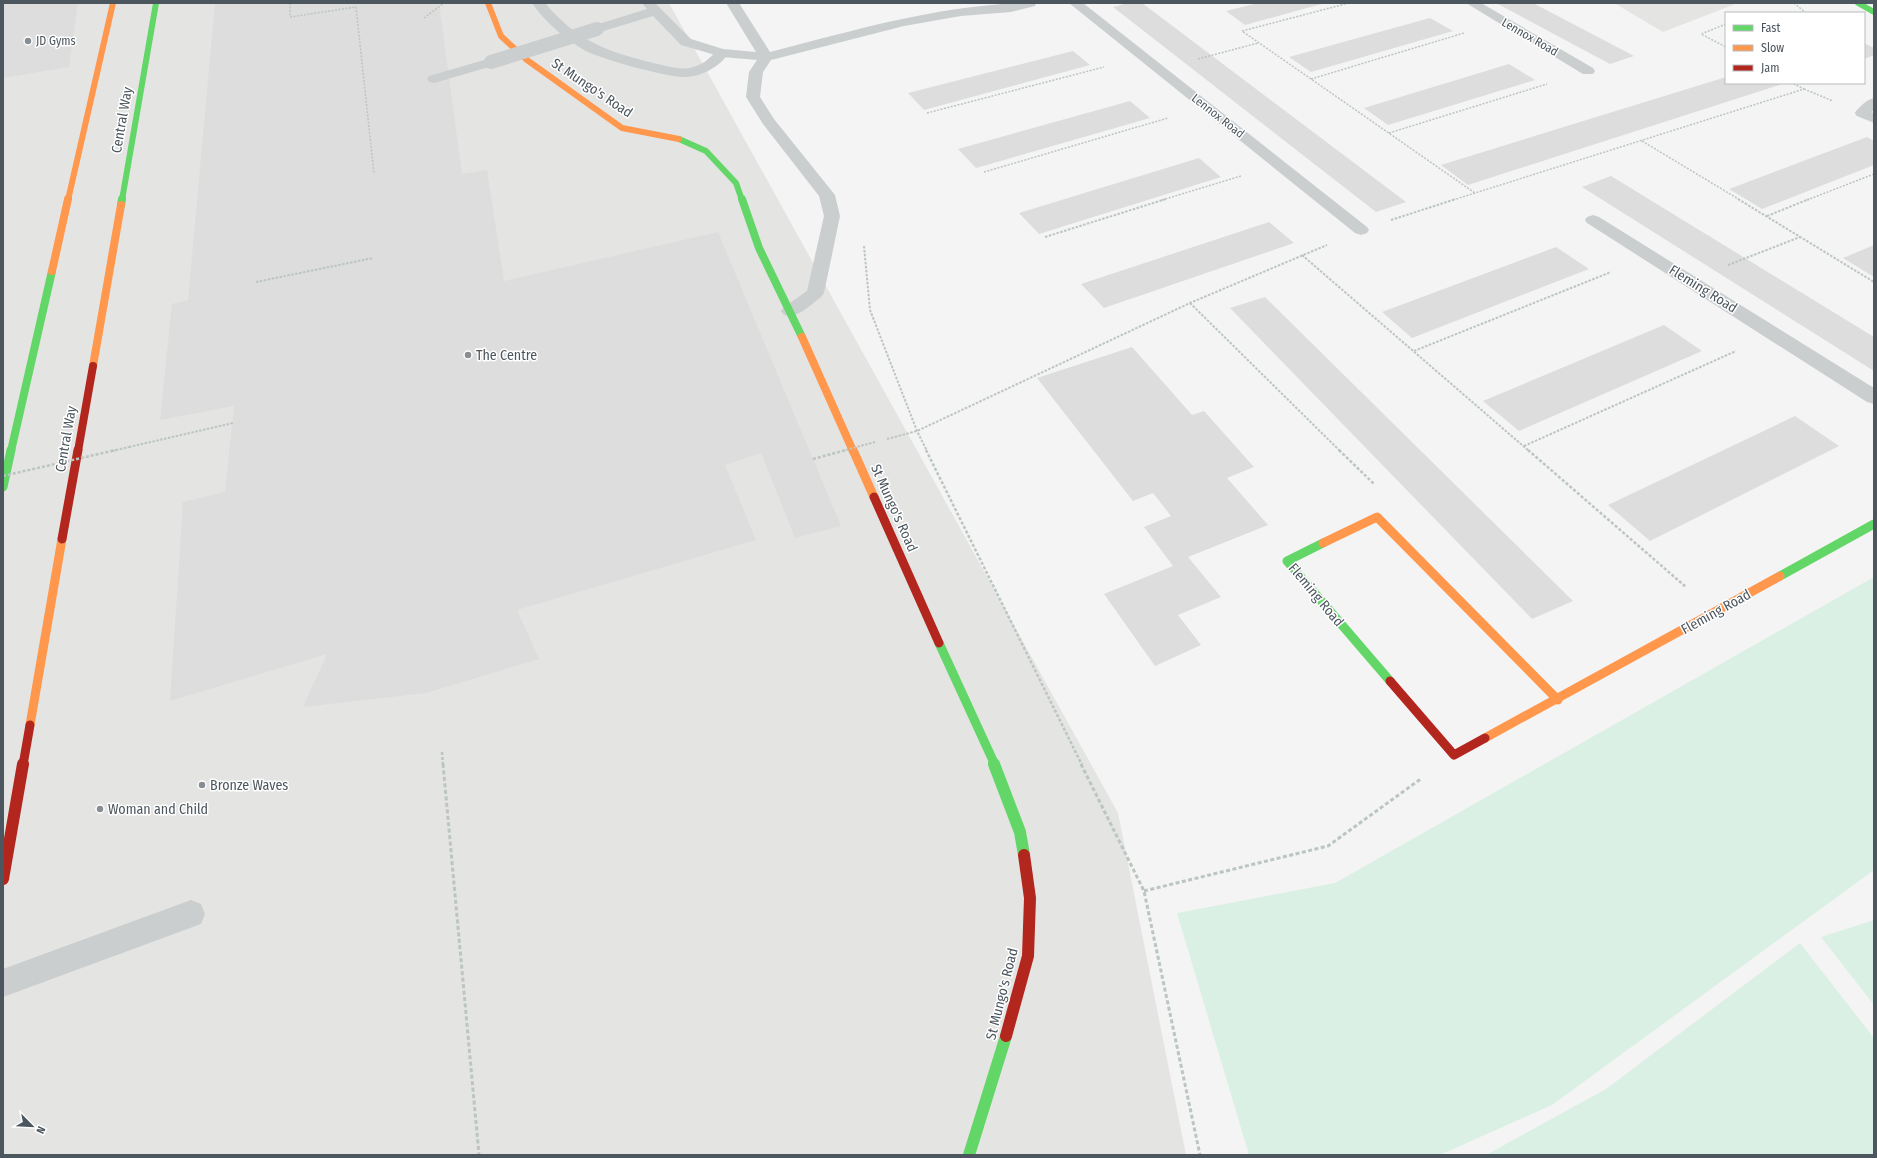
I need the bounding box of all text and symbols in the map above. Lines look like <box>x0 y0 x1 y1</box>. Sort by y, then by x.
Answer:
legend <box>1725 12 1865 84</box>
street label: Lennox Road <box>1499 15 1561 59</box>
text: Fast <box>1761 21 1780 35</box>
place label: JD Gyms <box>36 34 76 48</box>
marker: JD Gyms <box>23 36 33 46</box>
text: Slow <box>1761 41 1784 55</box>
street label: St Mungo's Road <box>548 55 636 121</box>
text: Jam <box>1761 61 1779 75</box>
street label: Central Way <box>108 85 136 154</box>
street label: Lennox Road <box>1189 91 1247 141</box>
street label: Fleming Road <box>1666 261 1740 317</box>
place label: The Centre <box>476 347 537 364</box>
marker: The Centre <box>463 350 473 360</box>
street label: Central Way <box>52 404 80 473</box>
street label: St Mungo's Road <box>867 462 921 554</box>
street label: Fleming Road <box>1285 560 1347 630</box>
street label: Fleming Road <box>1678 586 1754 638</box>
place label: Bronze Waves <box>210 777 288 794</box>
marker: Bronze Waves <box>197 780 207 790</box>
place label: Woman and Child <box>108 801 208 818</box>
marker: Woman and Child <box>95 804 105 814</box>
street label: St Mungo's Road <box>982 946 1022 1042</box>
north arrow <box>12 1106 52 1146</box>
text: N <box>33 1124 48 1136</box>

